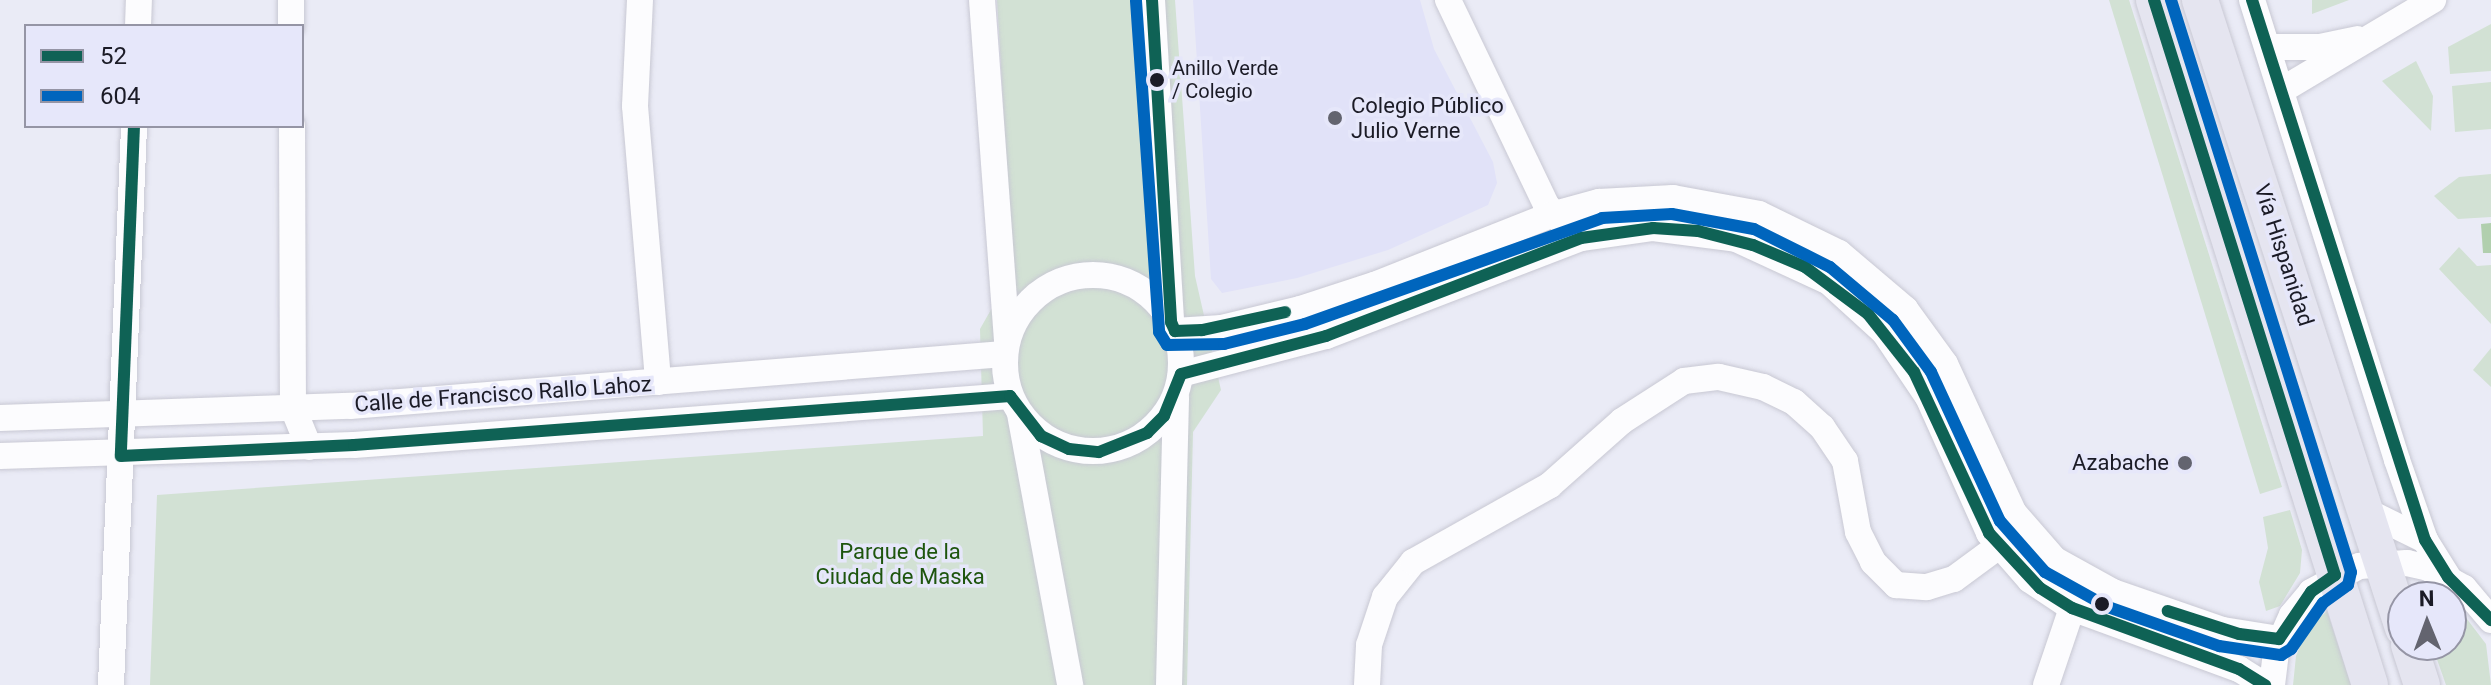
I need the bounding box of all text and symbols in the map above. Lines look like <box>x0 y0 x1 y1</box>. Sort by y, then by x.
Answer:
legend <box>24 24 304 128</box>
text: 52 <box>100 42 127 70</box>
place label: Anillo Verde / Colegio <box>1172 56 1278 103</box>
marker: Anillo Verde / Colegio <box>1149 72 1165 88</box>
text: 604 <box>100 82 140 110</box>
place label: Colegio Público Julio Verne <box>1351 92 1504 144</box>
marker: Colegio Público Julio Verne <box>1326 109 1344 127</box>
street label: Vía Hispanidad <box>2249 181 2319 329</box>
street label: Calle de Francisco Rallo Lahoz <box>354 370 652 418</box>
place label: Azabache <box>2072 450 2169 476</box>
marker: Azabache <box>2176 454 2194 472</box>
park label: Parque de la Ciudad de Maska <box>815 538 985 590</box>
north arrow <box>2387 581 2467 661</box>
text: N <box>2419 586 2435 611</box>
unlabelled marker <box>2094 596 2110 612</box>

